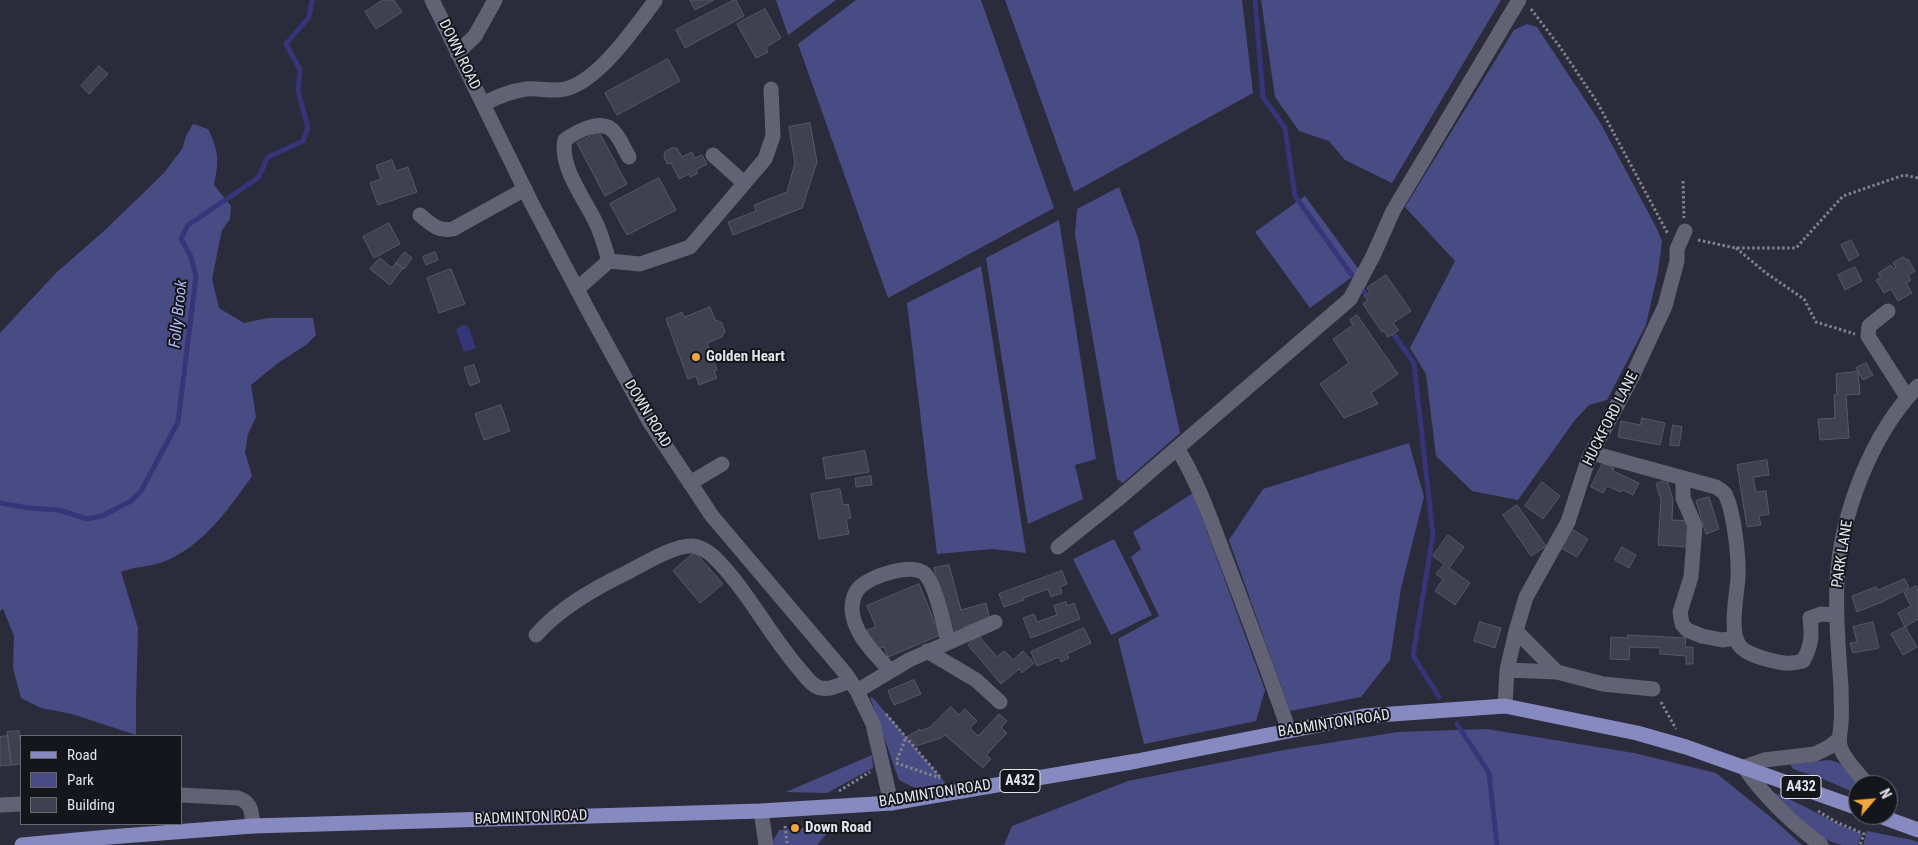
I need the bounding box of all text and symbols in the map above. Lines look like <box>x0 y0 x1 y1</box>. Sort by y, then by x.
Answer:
street label: DOWN ROAD <box>434 17 484 93</box>
water label: Folly Brook <box>166 279 192 349</box>
place label: Golden Heart <box>706 348 785 366</box>
marker: Golden Heart <box>690 351 702 363</box>
street label: HUCKFORD LANE <box>1580 369 1642 469</box>
street label: DOWN ROAD <box>620 377 674 451</box>
street label: PARK LANE <box>1829 519 1857 589</box>
street label: BADMINTON ROAD <box>1277 706 1391 742</box>
legend <box>20 735 182 825</box>
text: Road <box>67 746 97 764</box>
road number: A432 <box>1000 769 1040 792</box>
text: Park <box>67 771 94 789</box>
north arrow <box>1848 775 1898 825</box>
street label: BADMINTON ROAD <box>878 776 992 812</box>
road number: A432 <box>1781 776 1821 799</box>
text: N <box>1876 786 1895 801</box>
text: Building <box>67 796 115 814</box>
street label: BADMINTON ROAD <box>474 807 588 829</box>
place label: Down Road <box>805 819 872 837</box>
marker: Down Road <box>789 822 801 834</box>

